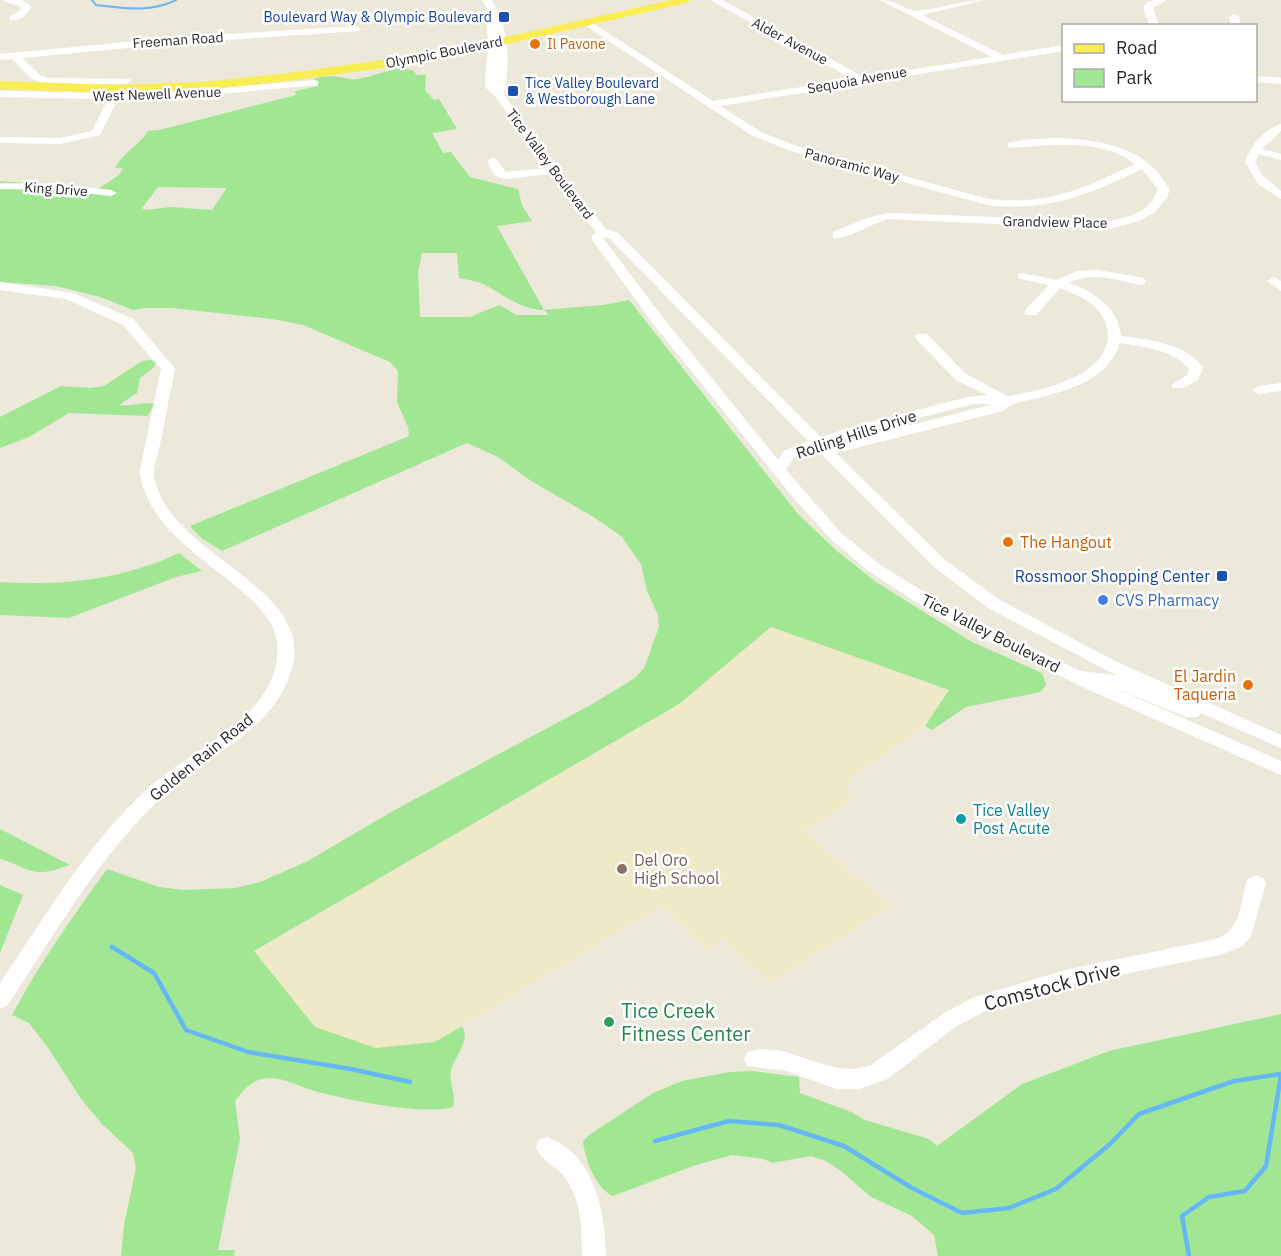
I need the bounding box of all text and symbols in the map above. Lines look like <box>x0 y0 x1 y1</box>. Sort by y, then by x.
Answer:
place label: Boulevard Way & Olympic Boulevard <box>263 8 492 26</box>
marker: Boulevard Way & Olympic Boulevard <box>497 10 511 24</box>
street label: Alder Avenue <box>749 13 831 69</box>
legend <box>1062 24 1257 102</box>
street label: Freeman Road <box>132 28 224 52</box>
street label: Olympic Boulevard <box>384 32 504 72</box>
place label: Il Pavone <box>547 35 606 53</box>
text: Road <box>1116 36 1157 59</box>
marker: Il Pavone <box>528 37 542 51</box>
street label: Sequoia Avenue <box>806 62 908 98</box>
text: Park <box>1116 66 1153 89</box>
place label: Tice Valley Boulevard & Westborough Lane <box>525 74 659 108</box>
street label: West Newell Avenue <box>93 83 222 105</box>
marker: Tice Valley Boulevard & Westborough Lane <box>506 84 520 98</box>
street label: Tice Valley Boulevard <box>502 105 598 223</box>
street label: Panoramic Way <box>803 144 901 186</box>
street label: King Drive <box>24 178 89 200</box>
street label: Grandview Place <box>1002 212 1108 232</box>
street label: Rolling Hills Drive <box>793 405 919 463</box>
place label: The Hangout <box>1020 532 1112 552</box>
marker: The Hangout <box>1001 535 1015 549</box>
place label: Rossmoor Shopping Center <box>1015 566 1210 586</box>
marker: Rossmoor Shopping Center <box>1215 569 1229 583</box>
street label: Tice Valley Boulevard <box>918 589 1064 677</box>
place label: CVS Pharmacy <box>1115 590 1219 610</box>
marker: CVS Pharmacy <box>1096 593 1110 607</box>
place label: El Jardin Taqueria <box>1174 666 1236 704</box>
marker: El Jardin Taqueria <box>1241 678 1255 692</box>
street label: Golden Rain Road <box>145 709 257 805</box>
place label: Tice Valley Post Acute <box>973 800 1050 838</box>
marker: Tice Valley Post Acute <box>954 812 968 826</box>
place label: Del Oro High School <box>634 850 719 888</box>
marker: Del Oro High School <box>615 862 629 876</box>
street label: Comstock Drive <box>980 954 1123 1017</box>
place label: Tice Creek Fitness Center <box>621 997 751 1047</box>
marker: Tice Creek Fitness Center <box>602 1015 616 1029</box>

